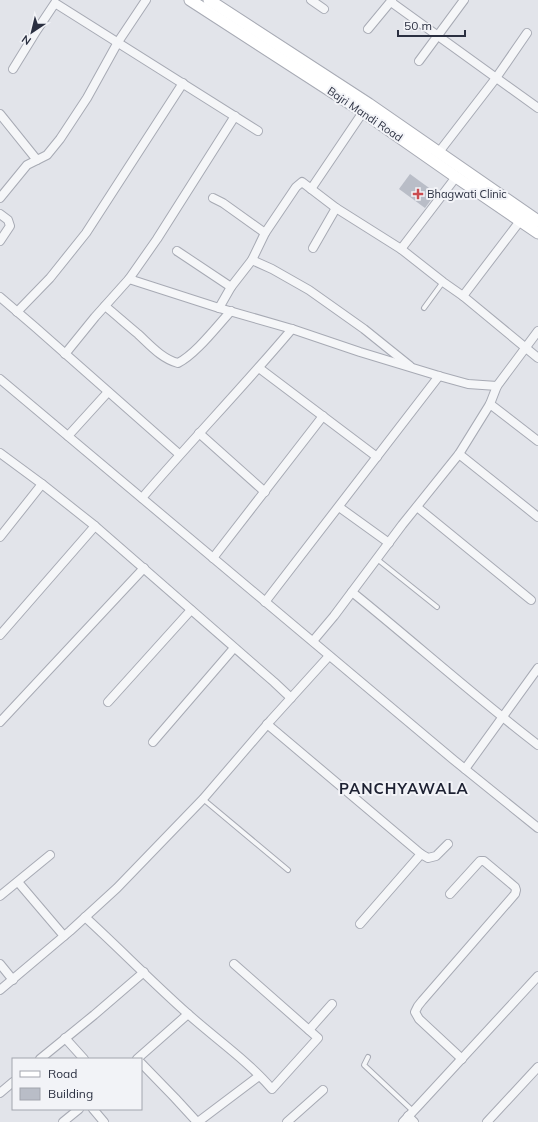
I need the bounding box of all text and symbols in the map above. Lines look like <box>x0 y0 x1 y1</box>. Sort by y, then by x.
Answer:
north arrow <box>12 12 52 52</box>
scale bar <box>398 12 465 38</box>
text: 50 m <box>404 18 432 33</box>
text: N <box>19 32 34 48</box>
street label: Bajri Mandi Road <box>325 84 405 144</box>
place label: Bhagwati Clinic <box>427 187 507 201</box>
marker: Bhagwati Clinic <box>412 188 424 200</box>
district label: PANCHYAWALA <box>339 779 469 798</box>
legend <box>12 1058 142 1110</box>
text: Road <box>48 1066 77 1081</box>
text: Building <box>48 1086 93 1101</box>

